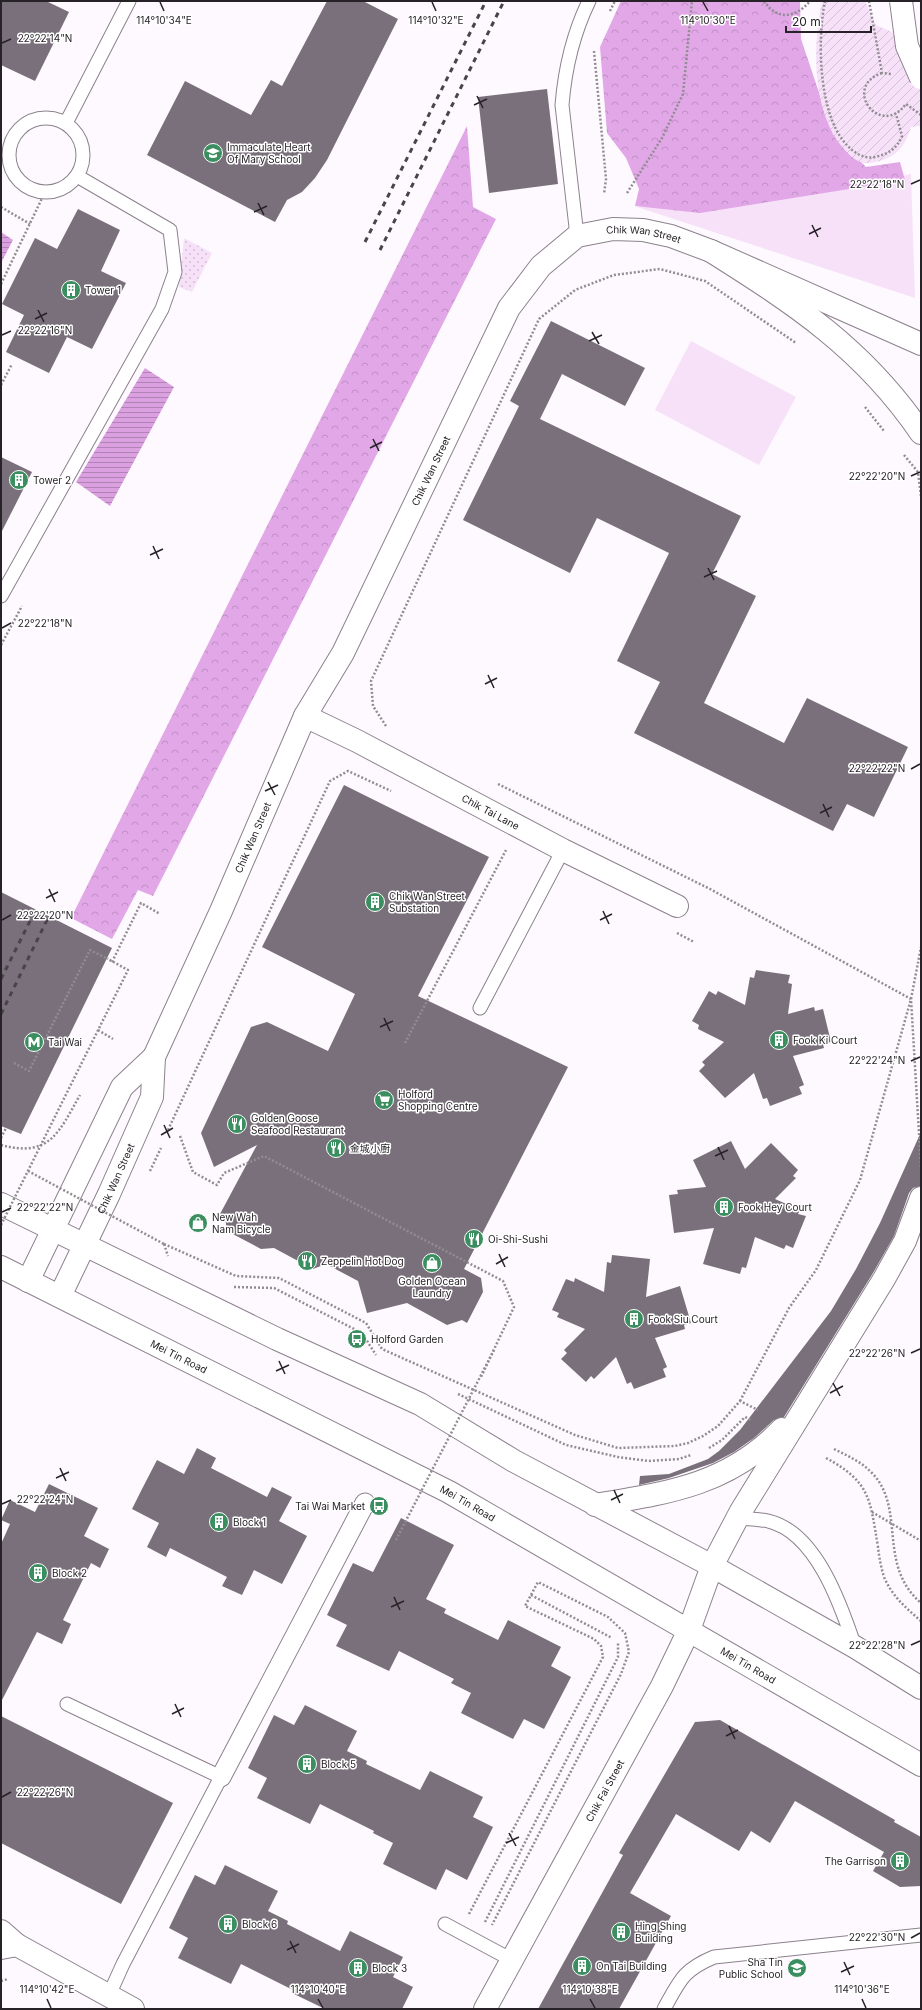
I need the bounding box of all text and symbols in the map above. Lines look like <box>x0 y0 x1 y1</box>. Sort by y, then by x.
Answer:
scale bar <box>786 8 871 34</box>
text: 114°10'34"E <box>136 14 192 26</box>
text: 114°10'32"E <box>408 14 464 26</box>
text: 114°10'30"E <box>680 14 736 26</box>
text: 20 m <box>792 14 821 29</box>
text: 22°22'14"N <box>18 32 72 44</box>
place label: Immaculate Heart Of Mary School <box>227 141 311 165</box>
school or university icon: Immaculate Heart Of Mary School <box>202 142 224 164</box>
text: 22°22'18"N <box>850 178 904 190</box>
street label: Chik Wan Street <box>605 223 683 245</box>
building icon: Tower 1 <box>60 279 82 301</box>
place label: Tower 1 <box>85 284 121 296</box>
text: 22°22'16"N <box>18 324 72 336</box>
street label: Chik Wan Street <box>409 433 453 508</box>
building icon: Tower 2 <box>8 469 30 491</box>
text: 22°22'20"N <box>849 470 905 482</box>
place label: Tower 2 <box>33 474 71 486</box>
text: 22°22'18"N <box>18 617 72 629</box>
text: 22°22'22"N <box>849 762 905 774</box>
street label: Chik Tai Lane <box>460 792 522 832</box>
street label: Chik Wan Street <box>232 800 273 875</box>
place label: Chik Wan Street Substation <box>389 890 466 914</box>
building icon: Chik Wan Street Substation <box>364 891 386 913</box>
text: 22°22'20"N <box>17 909 73 921</box>
building icon: Fook Ki Court <box>768 1029 790 1051</box>
metro station icon: Tai Wai <box>23 1031 45 1053</box>
place label: Fook Ki Court <box>793 1034 858 1046</box>
place label: Tai Wai <box>48 1036 82 1048</box>
text: 22°22'24"N <box>849 1054 905 1066</box>
place label: Holford Shopping Centre <box>398 1088 478 1112</box>
supermarket icon: Holford Shopping Centre <box>373 1089 395 1111</box>
place label: Golden Goose Seafood Restaurant <box>251 1112 345 1136</box>
restaurant icon: Golden Goose Seafood Restaurant <box>226 1113 248 1135</box>
restaurant icon: 金城小廚 <box>325 1137 347 1159</box>
street label: Chik Wan Street <box>94 1141 137 1216</box>
place label: 金城小廚 <box>350 1142 390 1154</box>
building icon: Fook Hey Court <box>713 1196 735 1218</box>
text: 22°22'22"N <box>17 1201 73 1213</box>
place label: Fook Hey Court <box>738 1201 812 1213</box>
place label: New Wah Nam Bicycle <box>212 1211 271 1235</box>
shop icon: New Wah Nam Bicycle <box>187 1212 209 1234</box>
restaurant icon: Oi-Shi-Sushi <box>463 1228 485 1250</box>
place label: Oi-Shi-Sushi <box>488 1233 548 1245</box>
restaurant icon: Zeppelin Hot Dog <box>296 1250 318 1272</box>
shop icon: Golden Ocean Laundry <box>421 1252 443 1274</box>
place label: Zeppelin Hot Dog <box>321 1255 404 1267</box>
place label: Golden Ocean Laundry <box>398 1275 466 1299</box>
building icon: Fook Siu Court <box>623 1308 645 1330</box>
place label: Fook Siu Court <box>648 1313 718 1325</box>
bus stop icon: Holford Garden <box>346 1328 368 1350</box>
place label: Holford Garden <box>371 1333 443 1345</box>
street label: Mei Tin Road <box>148 1337 209 1376</box>
text: 22°22'26"N <box>849 1347 905 1359</box>
street label: Mei Tin Road <box>438 1482 498 1524</box>
text: 22°22'24"N <box>17 1493 73 1505</box>
bus stop icon: Tai Wai Market <box>368 1495 390 1517</box>
place label: Tai Wai Market <box>295 1500 366 1512</box>
building icon: Block 1 <box>208 1511 230 1533</box>
place label: Block 1 <box>233 1516 266 1528</box>
building icon: Block 2 <box>27 1562 49 1584</box>
place label: Block 2 <box>52 1567 87 1579</box>
text: 22°22'28"N <box>849 1639 905 1651</box>
street label: Mei Tin Road <box>718 1644 778 1686</box>
building icon: Block 5 <box>296 1753 318 1775</box>
street label: Chik Fai Street <box>583 1757 627 1824</box>
place label: Block 5 <box>321 1758 356 1770</box>
text: 22°22'26"N <box>17 1786 73 1798</box>
building icon: The Garrison <box>889 1850 911 1872</box>
place label: The Garrison <box>824 1855 886 1867</box>
building icon: Block 6 <box>217 1913 239 1935</box>
place label: Block 6 <box>242 1918 277 1930</box>
place label: Hing Shing Building <box>635 1920 687 1944</box>
building icon: Hing Shing Building <box>610 1921 632 1943</box>
text: 22°22'30"N <box>849 1931 905 1943</box>
building icon: On Tai Building <box>571 1955 593 1977</box>
place label: Sha Tin Public School <box>719 1956 783 1980</box>
building icon: Block 3 <box>347 1957 369 1979</box>
school or university icon: Sha Tin Public School <box>786 1957 808 1979</box>
place label: On Tai Building <box>596 1960 667 1972</box>
place label: Block 3 <box>372 1962 407 1974</box>
text: 114°10'42"E <box>20 1983 74 1995</box>
text: 114°10'40"E <box>290 1983 346 1995</box>
text: 114°10'38"E <box>562 1983 618 1995</box>
text: 114°10'36"E <box>834 1983 890 1995</box>

